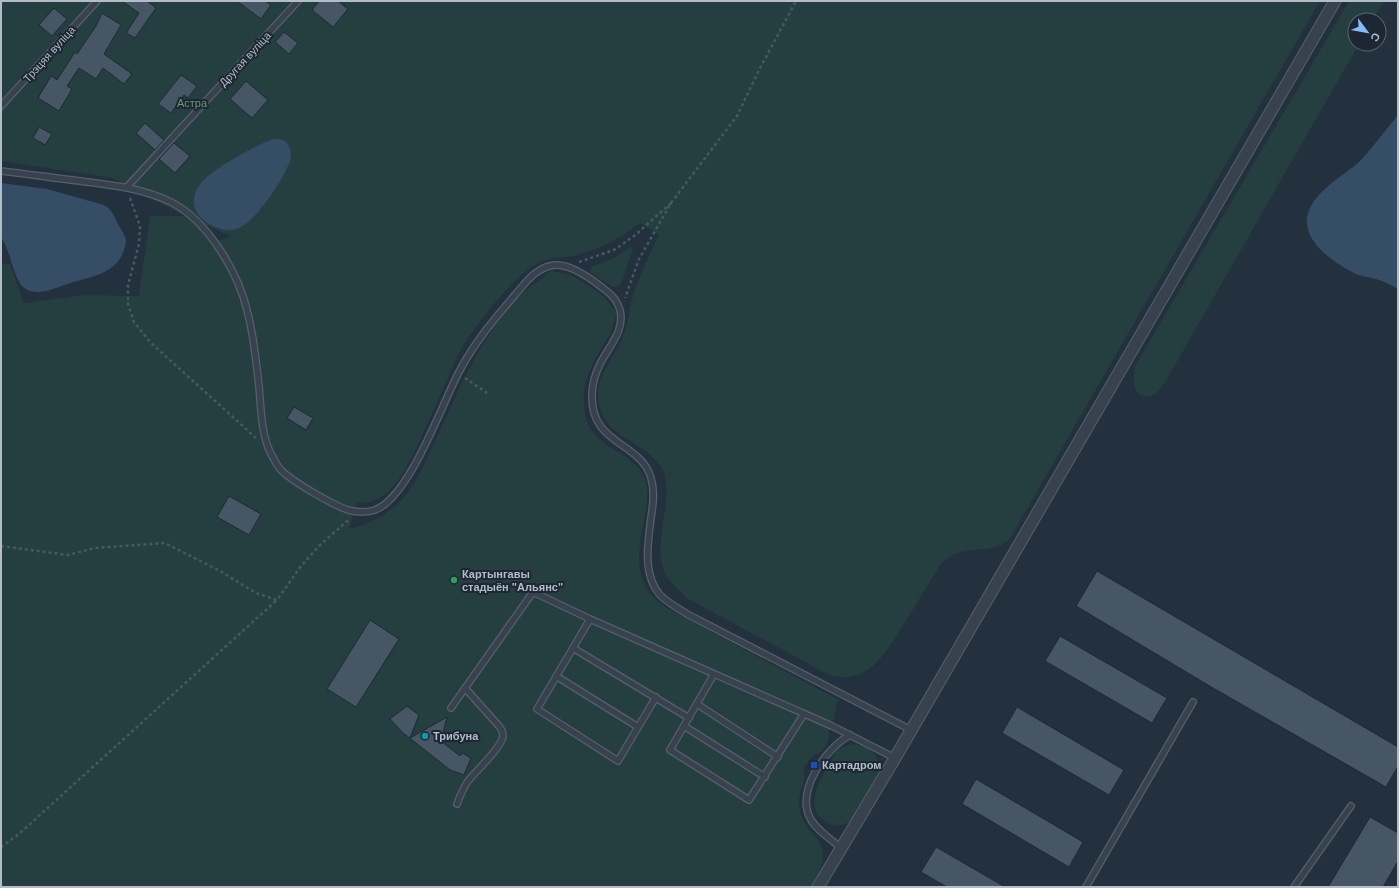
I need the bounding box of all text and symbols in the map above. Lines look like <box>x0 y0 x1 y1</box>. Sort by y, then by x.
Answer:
north arrow <box>1347 12 1387 52</box>
street label: Трэцяя вуліца <box>21 23 78 84</box>
street label: Другая вуліца <box>217 29 274 89</box>
text: С <box>1368 31 1383 44</box>
park label: Астра <box>177 97 208 109</box>
place label: Картынгавы стадыён "Альянс" <box>462 568 563 593</box>
marker: Картынгавы стадыён "Альянс" <box>449 575 459 585</box>
place label: Трибуна <box>433 730 479 742</box>
marker: Трибуна <box>420 731 430 741</box>
place label: Картадром <box>822 759 881 771</box>
marker: Картадром <box>809 760 819 770</box>

